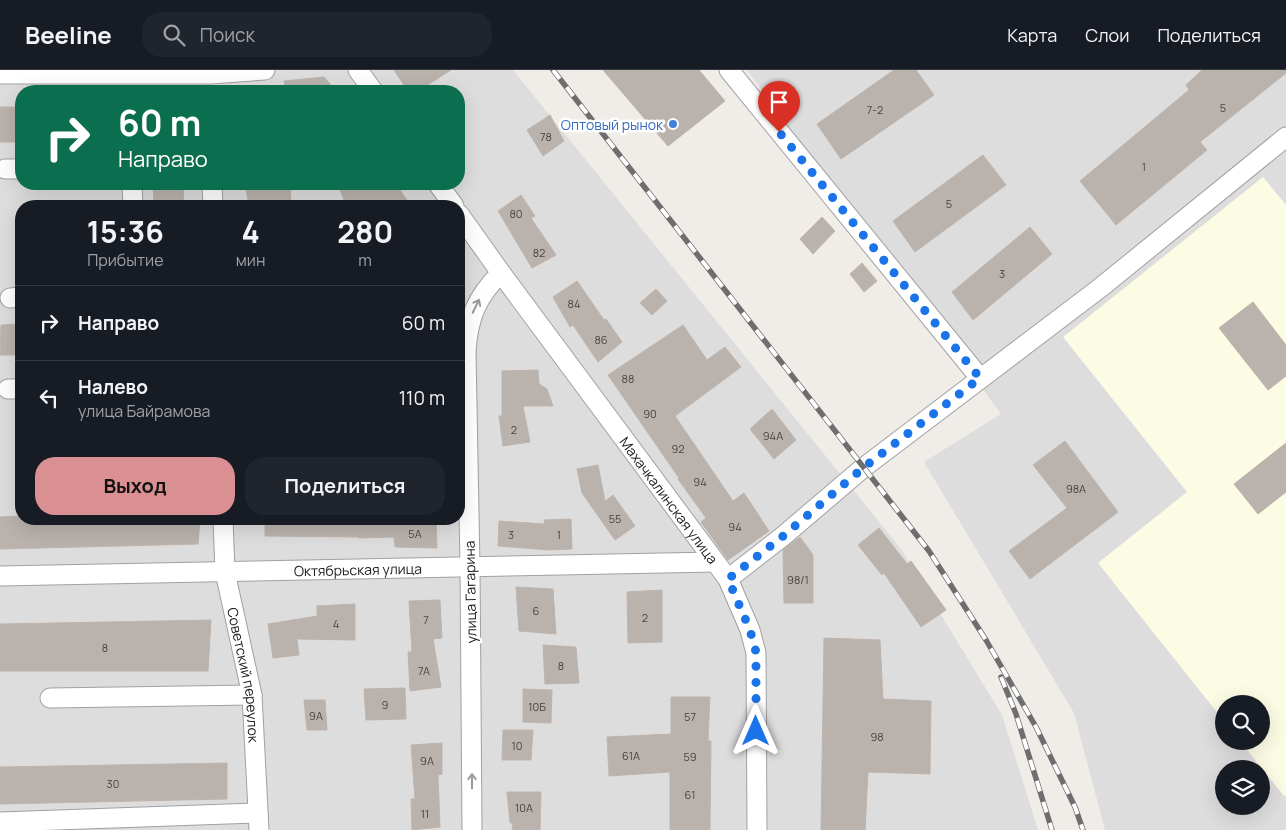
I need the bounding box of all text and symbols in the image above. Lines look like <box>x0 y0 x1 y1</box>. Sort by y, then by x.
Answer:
search box <box>142 12 492 57</box>
text: Beeline <box>25 18 112 51</box>
icon: search <box>160 21 188 49</box>
text: Поиск <box>200 22 255 48</box>
text: Карта <box>1007 23 1057 47</box>
text: Слои <box>1085 23 1129 47</box>
text: Поделиться <box>1157 23 1261 47</box>
pin <box>758 81 800 132</box>
icon: arrive <box>765 88 793 116</box>
text: 60 m <box>118 99 201 147</box>
house number: 5 <box>1220 100 1226 115</box>
house number: 7-2 <box>867 102 883 117</box>
icon: right <box>35 105 100 170</box>
place label: Оптовый рынок <box>561 115 664 134</box>
marker: Оптовый рынок <box>667 118 679 130</box>
house number: 78 <box>540 129 552 144</box>
text: Направо <box>118 144 208 174</box>
house number: 1 <box>1142 159 1146 174</box>
house number: 5 <box>946 196 952 211</box>
house number: 80 <box>509 206 523 221</box>
text: 15:36 <box>87 211 164 252</box>
text: 4 <box>241 211 260 252</box>
text: 280 <box>337 211 393 252</box>
house number: 82 <box>533 245 545 260</box>
text: Прибытие <box>87 249 163 271</box>
text: мин <box>236 249 265 271</box>
text: m <box>358 249 372 271</box>
house number: 3 <box>999 266 1005 281</box>
house number: 84 <box>568 296 580 311</box>
one-way arrow <box>472 298 482 313</box>
icon: right <box>35 309 63 337</box>
text: Направо <box>78 310 159 336</box>
text: 60 m <box>402 310 445 336</box>
house number: 86 <box>594 332 608 347</box>
house number: 88 <box>622 371 634 386</box>
text: Налево <box>78 374 148 400</box>
icon: left <box>35 384 63 412</box>
text: 110 m <box>399 385 445 411</box>
text: улица Байрамова <box>78 400 210 422</box>
house number: 90 <box>643 406 657 421</box>
house number: 2 <box>511 422 517 437</box>
house number: 94А <box>763 428 783 443</box>
street label: Махачкалинская улица <box>616 433 723 567</box>
house number: 92 <box>671 441 685 456</box>
button: Выход <box>35 457 235 515</box>
button: Поделиться <box>245 457 445 515</box>
house number: 94 <box>693 474 707 489</box>
house number: 98А <box>1066 481 1086 496</box>
house number: 55 <box>609 511 621 526</box>
house number: 94 <box>728 519 742 534</box>
house number: 5А <box>408 526 422 541</box>
house number: 3 <box>508 527 514 542</box>
house number: 1 <box>557 527 561 542</box>
street label: улица Гагарина <box>460 540 480 644</box>
street label: Октябрьская улица <box>294 558 422 580</box>
house number: 98/1 <box>787 572 809 587</box>
house number: 6 <box>533 603 540 618</box>
street label: Советский переулок <box>224 605 264 744</box>
house number: 2 <box>642 610 648 625</box>
house number: 7 <box>423 612 429 627</box>
house number: 4 <box>333 616 339 631</box>
house number: 8 <box>102 640 108 655</box>
house number: 8 <box>558 658 564 673</box>
house number: 7А <box>418 663 430 678</box>
map controls <box>1215 695 1270 815</box>
button: search <box>1215 695 1270 750</box>
house number: 9 <box>382 697 389 712</box>
house number: 10Б <box>528 699 546 714</box>
position arrow <box>729 704 781 756</box>
house number: 9А <box>309 708 323 723</box>
house number: 57 <box>684 709 696 724</box>
house number: 98 <box>870 729 884 744</box>
house number: 10 <box>511 738 523 753</box>
house number: 61А <box>622 748 640 763</box>
house number: 59 <box>683 749 697 764</box>
house number: 9А <box>420 753 434 768</box>
button: layers <box>1215 760 1270 815</box>
one-way arrow <box>467 774 476 790</box>
house number: 30 <box>107 776 119 791</box>
house number: 61 <box>685 787 695 802</box>
house number: 10А <box>515 800 533 815</box>
house number: 11 <box>421 806 429 821</box>

